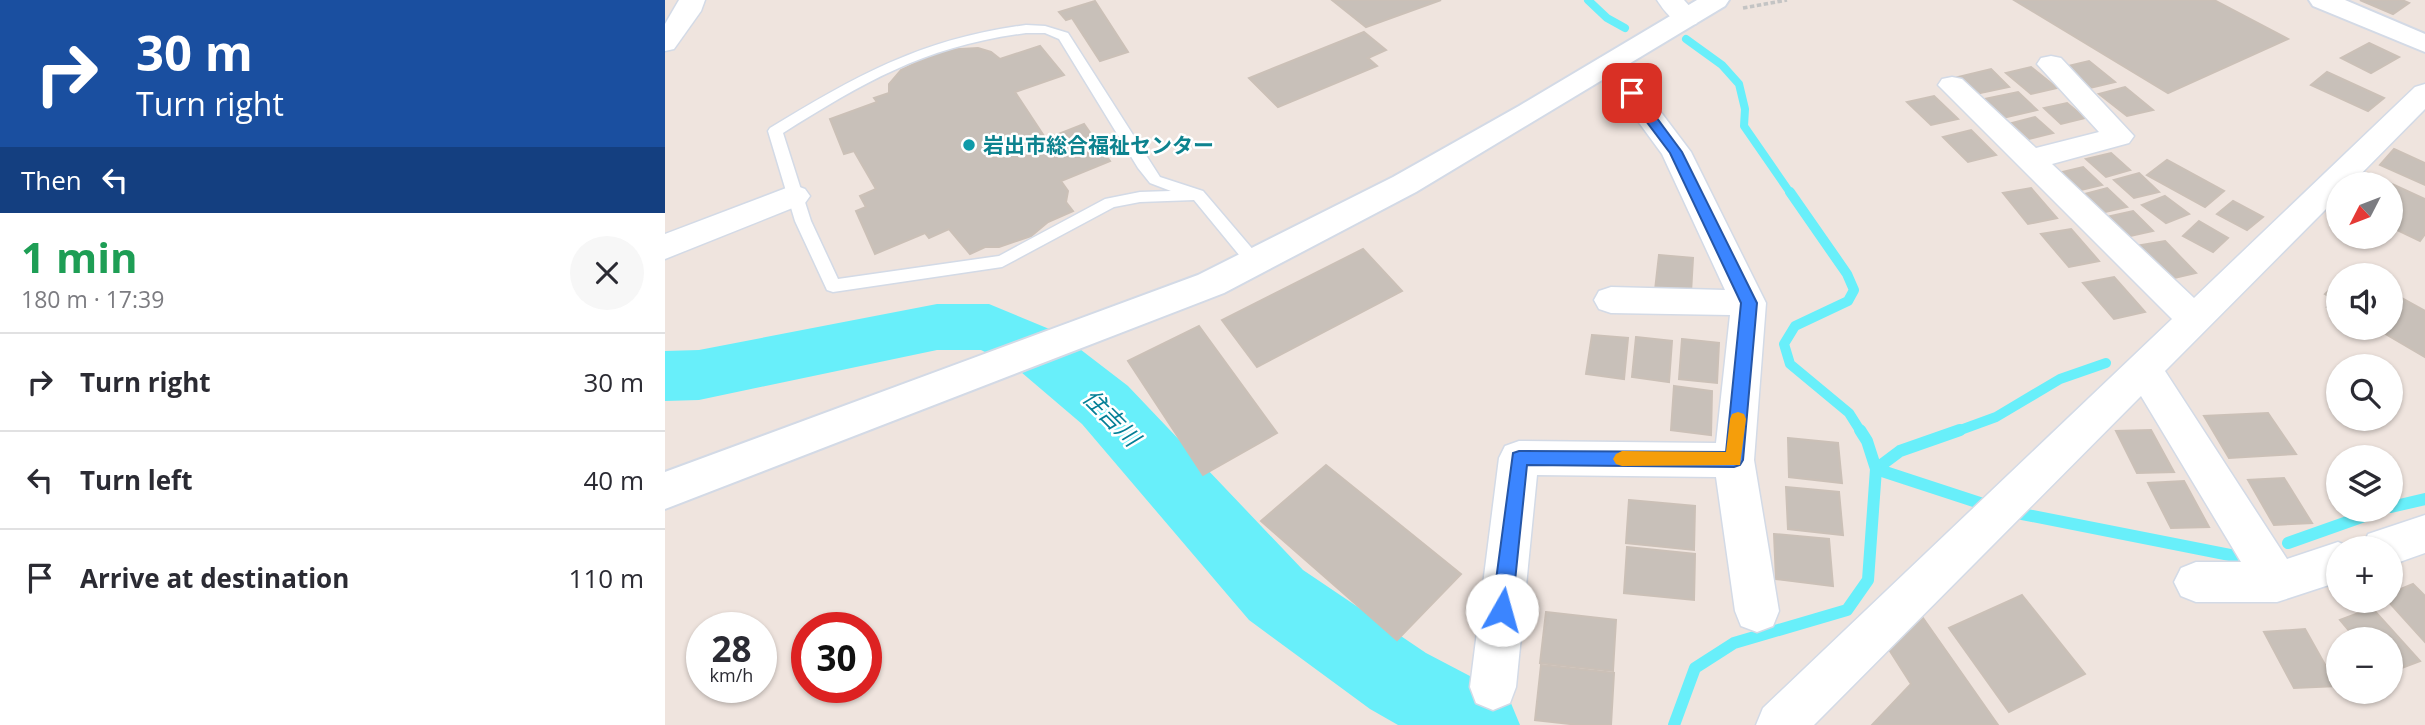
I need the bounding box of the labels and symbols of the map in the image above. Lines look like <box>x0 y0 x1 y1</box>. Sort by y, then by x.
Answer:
pin <box>1602 63 1662 123</box>
place label: 岩出市総合福祉センター <box>983 131 1214 159</box>
marker: 岩出市総合福祉センター <box>961 137 977 153</box>
north arrow <box>2326 172 2403 248</box>
water label: 住吉川 <box>1076 381 1150 455</box>
position arrow <box>1465 573 1539 647</box>
speed limit sign: 30 <box>791 612 882 703</box>

